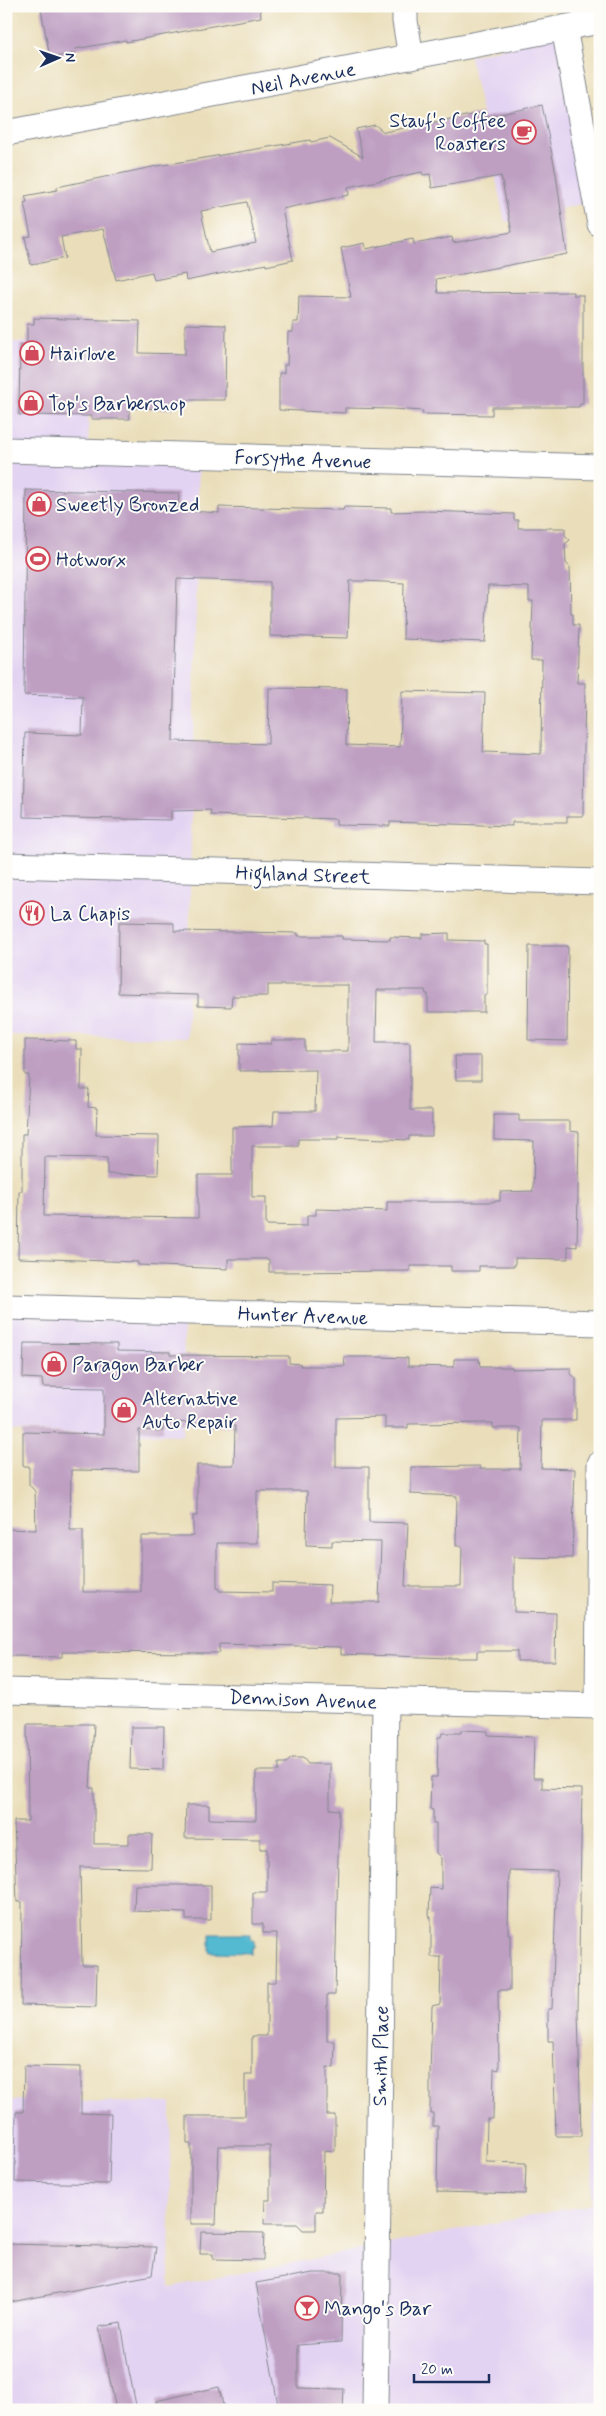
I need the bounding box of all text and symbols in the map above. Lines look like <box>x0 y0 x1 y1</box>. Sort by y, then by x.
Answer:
north arrow <box>32 32 82 82</box>
text: N <box>61 53 79 63</box>
street label: Neil Avenue <box>249 56 358 103</box>
place label: Stauf's Coffee Roasters <box>389 108 506 158</box>
cafe icon: Stauf's Coffee Roasters <box>511 119 537 145</box>
shop icon: Hairlove <box>19 340 45 366</box>
place label: Hairlove <box>50 341 116 368</box>
shop icon: Top's Barbershop <box>18 390 44 416</box>
place label: Top's Barbershop <box>48 391 186 418</box>
street label: Forsythe Avenue <box>234 445 372 476</box>
shop icon: Sweetly Bronzed <box>26 491 52 517</box>
place label: Sweetly Bronzed <box>56 492 199 519</box>
sports icon: Hotworx <box>25 546 51 572</box>
place label: Hotworx <box>56 547 126 574</box>
street label: Highland Street <box>235 860 371 893</box>
restaurant icon: La Chapis <box>19 900 45 926</box>
place label: La Chapis <box>50 901 130 928</box>
street label: Hunter Avenue <box>237 1301 369 1332</box>
shop icon: Paragon Barber <box>41 1351 67 1377</box>
place label: Paragon Barber <box>72 1352 205 1380</box>
place label: Alternative Auto Repair <box>142 1386 238 1436</box>
shop icon: Alternative Auto Repair <box>111 1397 137 1423</box>
street label: Dennison Avenue <box>228 1684 378 1717</box>
street label: Smith Place <box>367 2005 396 2107</box>
bar icon: Mango's Bar <box>294 2295 320 2321</box>
place label: Mango's Bar <box>324 2296 432 2324</box>
scale bar <box>414 2351 488 2383</box>
text: 20 m <box>421 2360 453 2380</box>

